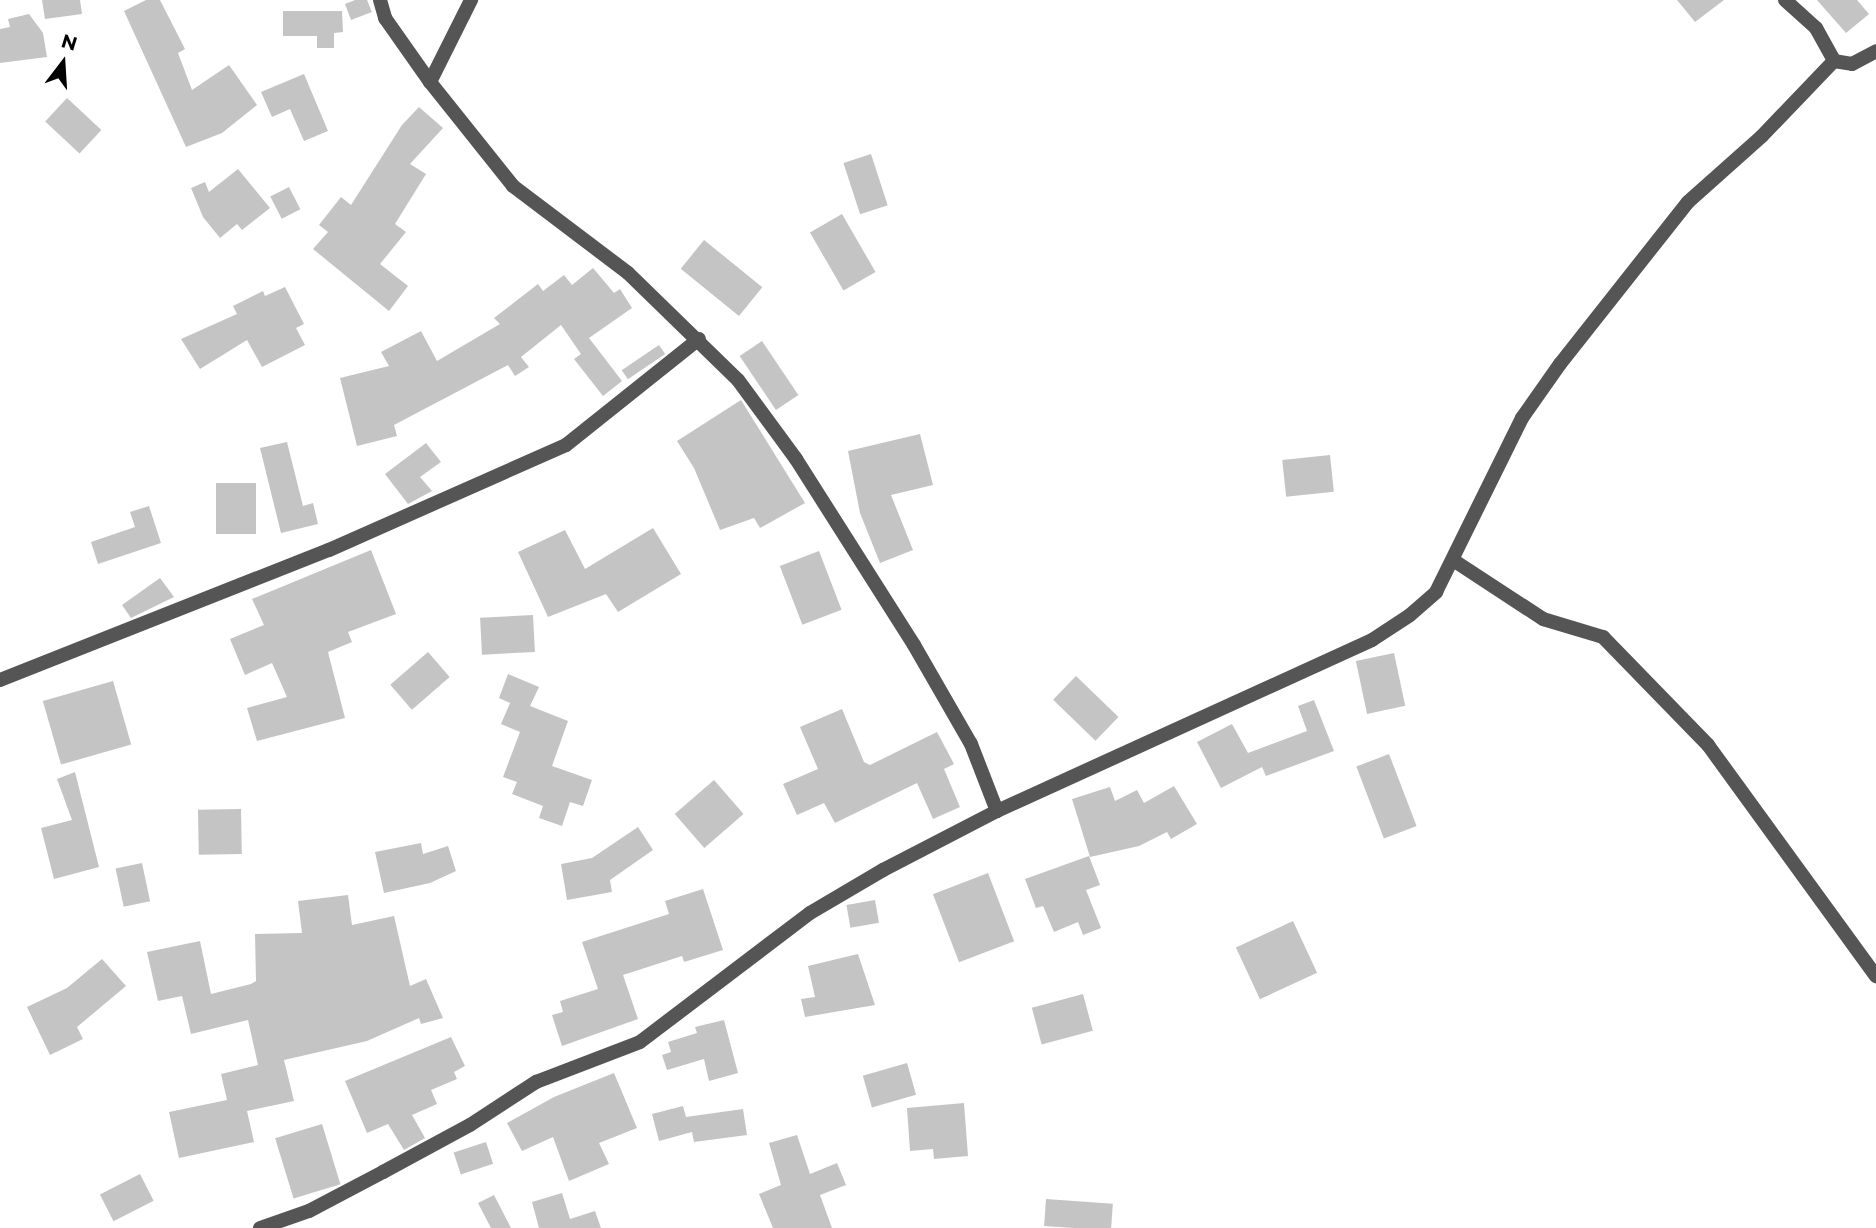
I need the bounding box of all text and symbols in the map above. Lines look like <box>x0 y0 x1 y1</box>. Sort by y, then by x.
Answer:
north arrow <box>28 28 98 98</box>
text: N <box>59 29 80 56</box>

